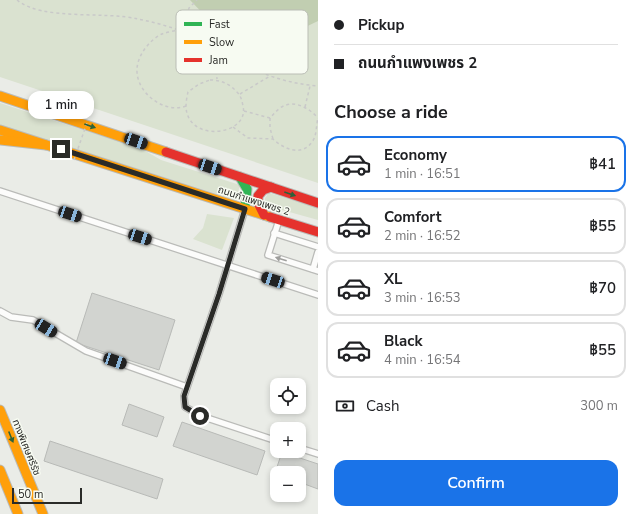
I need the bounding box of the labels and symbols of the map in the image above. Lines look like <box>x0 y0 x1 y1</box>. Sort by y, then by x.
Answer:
legend <box>176 10 308 74</box>
text: Fast <box>209 17 230 32</box>
text: Slow <box>209 35 234 50</box>
text: Jam <box>208 53 228 68</box>
callout: 1 min <box>28 91 94 119</box>
one-way arrow <box>84 123 96 129</box>
car <box>123 131 149 151</box>
route end <box>52 140 70 158</box>
car <box>197 157 223 177</box>
street label: ถนนกำแพงเพชร 2 <box>216 183 291 219</box>
one-way arrow <box>284 191 296 197</box>
car <box>57 205 83 223</box>
car <box>127 228 153 246</box>
one-way arrow <box>275 256 287 262</box>
car <box>260 271 286 289</box>
car <box>33 317 59 339</box>
car <box>102 351 128 371</box>
route start <box>191 407 209 425</box>
street label: ทางพิเศษศรีรัช <box>8 417 44 478</box>
one-way arrow <box>8 431 14 442</box>
scale bar <box>12 486 82 505</box>

